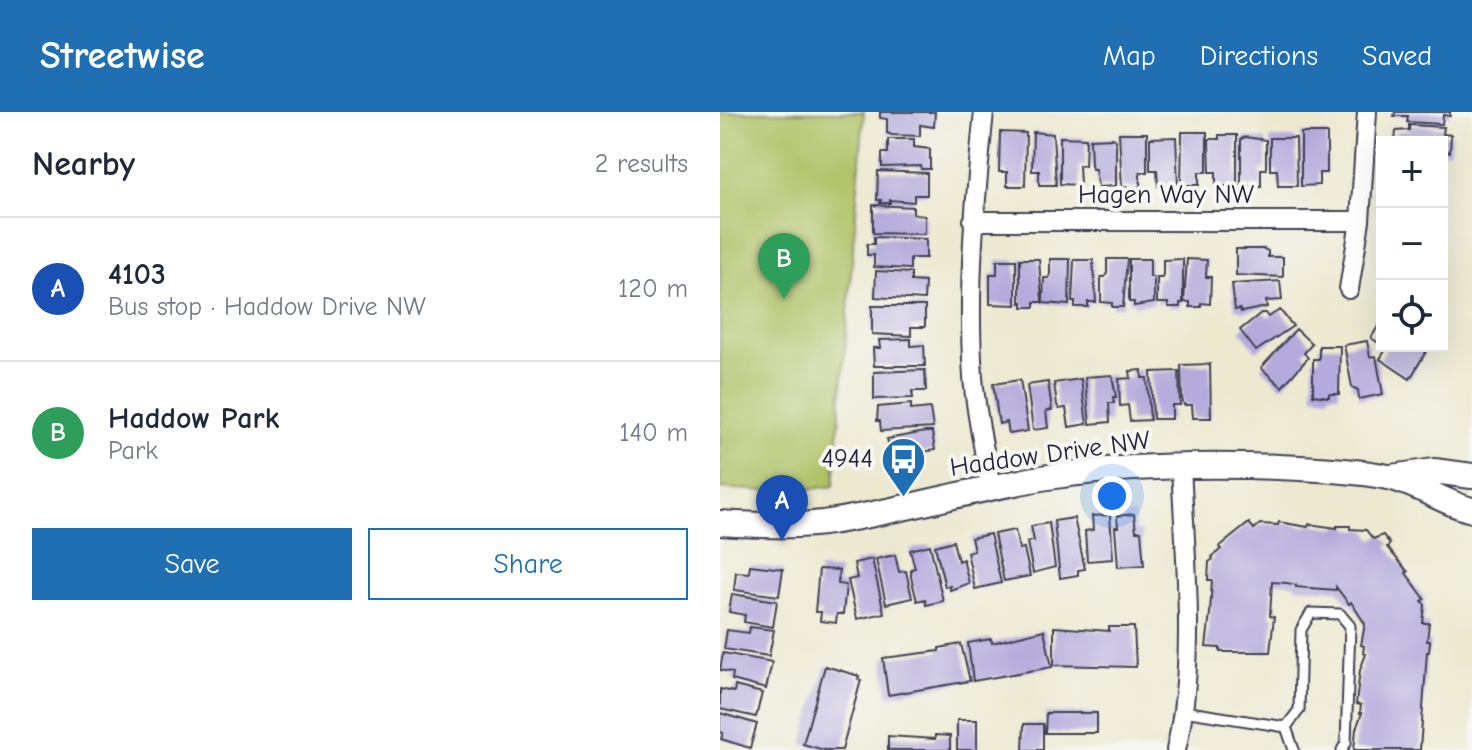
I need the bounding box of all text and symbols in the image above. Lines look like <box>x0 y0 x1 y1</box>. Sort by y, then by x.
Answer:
text: Streetwise <box>40 34 205 78</box>
text: Map <box>1103 40 1156 72</box>
text: Directions <box>1200 40 1318 72</box>
text: Saved <box>1362 40 1432 72</box>
map controls <box>1376 136 1448 352</box>
button: + <box>1376 136 1448 208</box>
text: Nearby <box>32 144 135 184</box>
text: 2 results <box>595 149 688 179</box>
street label: Hagen Way NW <box>1078 180 1255 210</box>
button: − <box>1376 208 1448 280</box>
pin: B <box>758 233 810 299</box>
text: 4103 <box>108 257 166 292</box>
text: A <box>51 274 65 304</box>
text: 120 m <box>618 274 688 304</box>
button: locate <box>1376 280 1448 352</box>
text: Bus stop · Haddow Drive NW <box>108 292 426 322</box>
text: Haddow Park <box>108 401 279 436</box>
text: B <box>50 418 66 448</box>
text: 140 m <box>619 418 688 448</box>
street label: Haddow Drive NW <box>948 425 1152 483</box>
bus stop icon: 4944 <box>880 435 928 498</box>
text: Park <box>108 436 158 466</box>
place label: 4944 <box>821 444 873 474</box>
pin: A <box>756 475 808 541</box>
your location <box>1092 476 1132 516</box>
button: Save <box>32 528 352 600</box>
button: Share <box>368 528 688 600</box>

